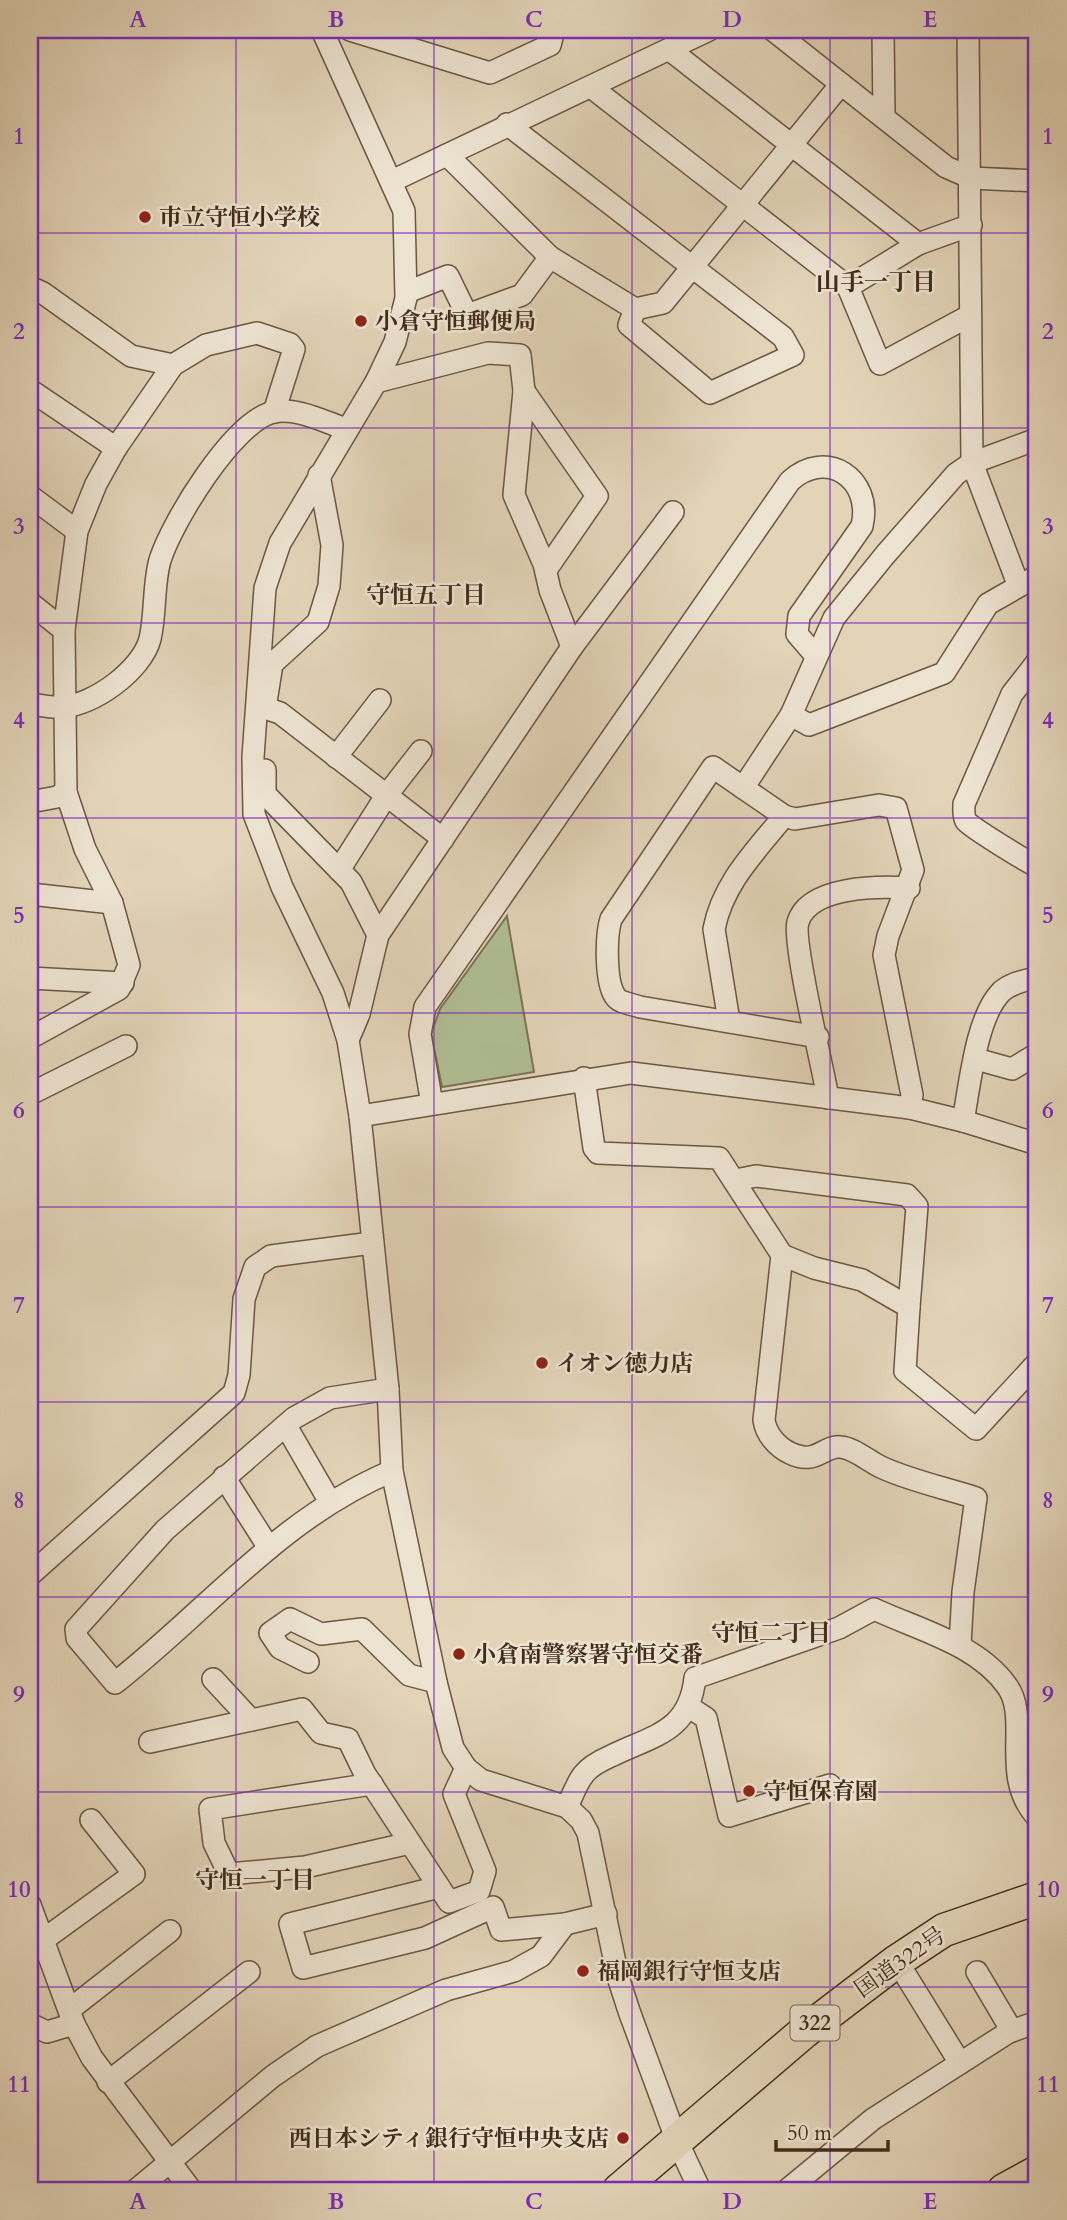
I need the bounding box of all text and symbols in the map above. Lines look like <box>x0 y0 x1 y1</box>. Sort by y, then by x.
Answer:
text: A <box>129 4 147 35</box>
text: B <box>328 4 344 35</box>
text: C <box>525 4 543 35</box>
text: D <box>722 4 742 35</box>
text: E <box>923 4 937 35</box>
text: 1 <box>13 121 25 152</box>
text: 1 <box>1042 121 1054 152</box>
place label: 市立守恒小学校 <box>159 202 320 233</box>
marker: 市立守恒小学校 <box>137 209 153 225</box>
district label: 山手一丁目 <box>816 266 936 299</box>
place label: 小倉守恒郵便局 <box>375 306 536 337</box>
marker: 小倉守恒郵便局 <box>353 313 369 329</box>
text: 2 <box>13 316 25 347</box>
text: 2 <box>1042 316 1054 347</box>
text: 3 <box>13 511 25 542</box>
text: 3 <box>1042 511 1054 542</box>
district label: 守恒五丁目 <box>366 579 486 612</box>
text: 4 <box>13 705 25 736</box>
text: 4 <box>1042 705 1054 736</box>
text: 5 <box>13 900 25 931</box>
text: 5 <box>1042 900 1054 931</box>
text: 6 <box>13 1095 25 1126</box>
text: 6 <box>1042 1095 1054 1126</box>
text: 7 <box>13 1290 25 1321</box>
text: 7 <box>1042 1290 1054 1321</box>
place label: イオン徳力店 <box>556 1348 693 1379</box>
marker: イオン徳力店 <box>534 1355 550 1371</box>
text: 8 <box>13 1485 25 1516</box>
text: 8 <box>1042 1485 1054 1516</box>
district label: 守恒二丁目 <box>711 1617 831 1650</box>
place label: 小倉南警察署守恒交番 <box>473 1639 703 1670</box>
marker: 小倉南警察署守恒交番 <box>451 1646 467 1662</box>
text: 9 <box>13 1679 25 1710</box>
text: 9 <box>1042 1679 1054 1710</box>
place label: 守恒保育園 <box>763 1776 878 1807</box>
marker: 守恒保育園 <box>741 1783 757 1799</box>
district label: 守恒一丁目 <box>195 1864 315 1897</box>
text: 10 <box>7 1874 31 1905</box>
text: 10 <box>1036 1874 1060 1905</box>
street label: 国道322号 <box>848 1919 952 2005</box>
place label: 福岡銀行守恒支店 <box>597 1956 781 1987</box>
marker: 福岡銀行守恒支店 <box>575 1963 591 1979</box>
road number: 322 <box>790 2006 840 2040</box>
text: 11 <box>7 2069 31 2100</box>
text: 11 <box>1036 2069 1060 2100</box>
scale bar <box>776 2108 888 2152</box>
text: 50 m <box>787 2119 832 2148</box>
place label: 西日本シティ銀行守恒中央支店 <box>289 2123 609 2154</box>
marker: 西日本シティ銀行守恒中央支店 <box>615 2130 631 2146</box>
text: A <box>129 2186 147 2217</box>
text: B <box>328 2186 344 2217</box>
text: C <box>525 2186 543 2217</box>
text: D <box>722 2186 742 2217</box>
text: E <box>923 2186 937 2217</box>

